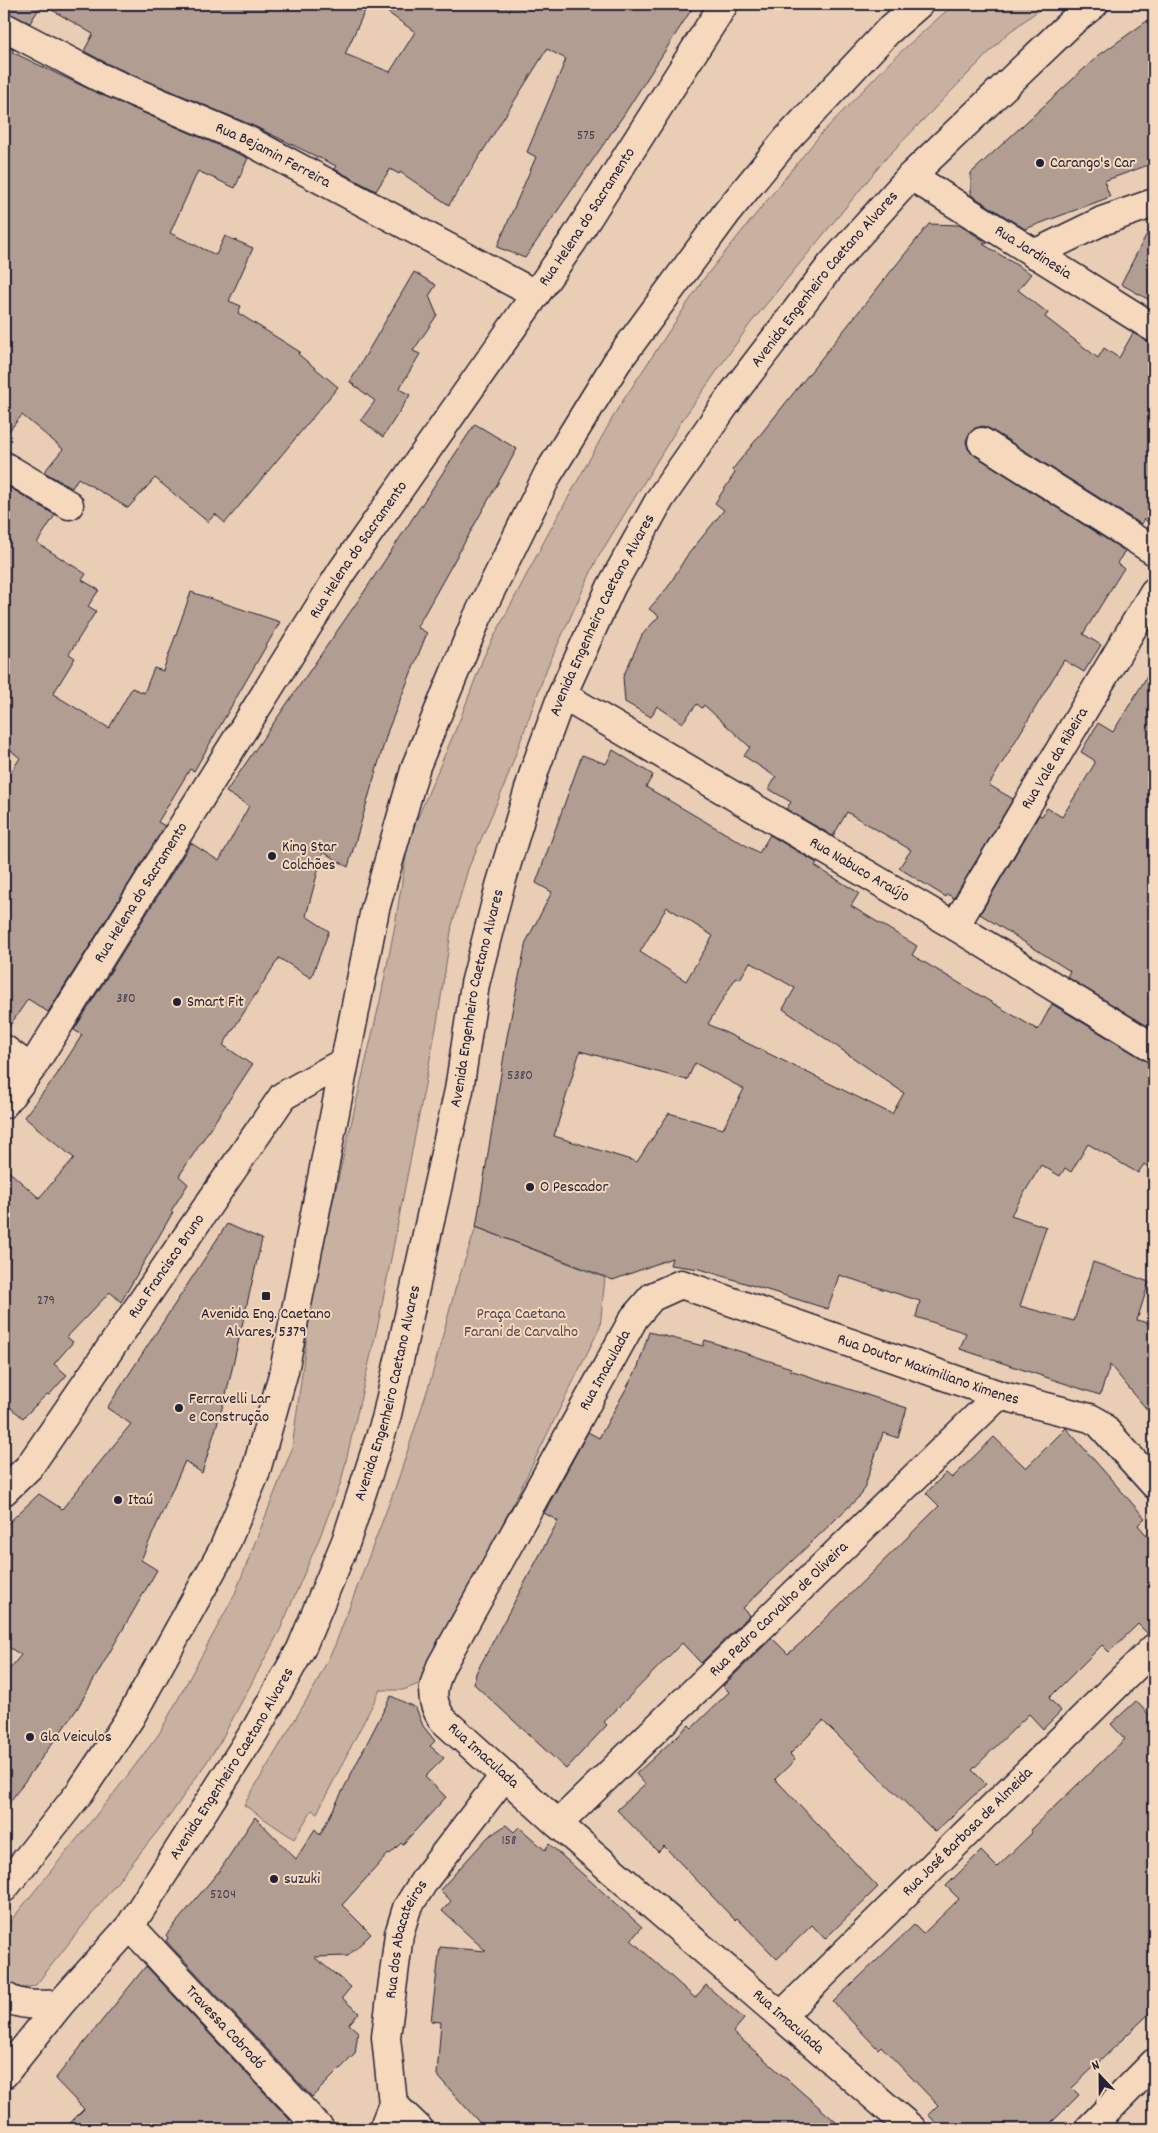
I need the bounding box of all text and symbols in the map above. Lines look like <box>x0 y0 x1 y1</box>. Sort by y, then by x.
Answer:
street label: Rua Bejamin Ferreira <box>212 116 335 194</box>
house number: 575 <box>577 126 595 146</box>
street label: Rua Helena do Sacramento <box>533 143 641 291</box>
place label: Carango's Car <box>1050 152 1135 175</box>
marker: Carango's Car <box>1034 157 1046 169</box>
street label: Avenida Engenheiro Caetano Alvares <box>746 186 904 372</box>
street label: Rua Jardinesia <box>990 219 1077 286</box>
street label: Rua Helena do Sacramento <box>304 476 413 623</box>
street label: Avenida Engenheiro Caetano Alvares <box>544 510 661 719</box>
street label: Rua Vale da Ribeira <box>1015 703 1094 814</box>
street label: Rua Helena do Sacramento <box>88 818 194 967</box>
street label: Rua Nabuco Araújo <box>805 831 914 908</box>
place label: King Star Colchões <box>282 836 337 877</box>
marker: King Star Colchões <box>266 850 278 862</box>
street label: Avenida Engenheiro Caetano Alvares <box>444 886 510 1110</box>
house number: 380 <box>116 989 136 1009</box>
place label: Smart Fit <box>187 991 244 1014</box>
marker: Smart Fit <box>171 996 183 1008</box>
house number: 5380 <box>507 1066 533 1086</box>
place label: O Pescador <box>540 1176 608 1199</box>
marker: O Pescador <box>524 1181 536 1193</box>
street label: Rua Francisco Bruno <box>122 1209 210 1323</box>
street label: Avenida Engenheiro Caetano Alvares <box>348 1283 427 1504</box>
marker: Avenida Eng. Caetano Alvares, 5379 <box>260 1290 272 1302</box>
house number: 279 <box>37 1291 55 1311</box>
place label: Avenida Eng. Caetano Alvares, 5379 <box>201 1303 331 1344</box>
park label: Praça Caetana Farani de Carvalho <box>464 1303 578 1344</box>
street label: Rua Imaculada <box>573 1325 637 1415</box>
street label: Rua Doutor Maximiliano Ximenes <box>834 1328 1022 1411</box>
place label: Ferravelli Lar e Construção <box>189 1388 271 1429</box>
marker: Ferravelli Lar e Construção <box>173 1402 185 1414</box>
place label: Itaú <box>128 1489 153 1512</box>
marker: Itaú <box>112 1494 124 1506</box>
street label: Rua Pedro Carvalho de Oliveira <box>704 1536 854 1682</box>
street label: Avenida Engenheiro Caetano Alvares <box>164 1663 300 1864</box>
street label: Rua Imaculada <box>442 1718 524 1795</box>
place label: Gla Veiculos <box>40 1726 112 1749</box>
marker: Gla Veiculos <box>24 1731 36 1743</box>
street label: Rua José Barbosa de Almeida <box>897 1762 1039 1902</box>
house number: 158 <box>501 1831 517 1851</box>
place label: suzuki <box>284 1868 320 1891</box>
marker: suzuki <box>268 1873 280 1885</box>
street label: Rua dos Abacateiros <box>379 1875 434 2000</box>
house number: 5204 <box>210 1885 236 1905</box>
street label: Travessa Cobrodó <box>180 1980 270 2075</box>
street label: Rua Imaculada <box>747 1984 829 2060</box>
north arrow <box>1076 2050 1126 2100</box>
text: N <box>1089 2055 1103 2076</box>

